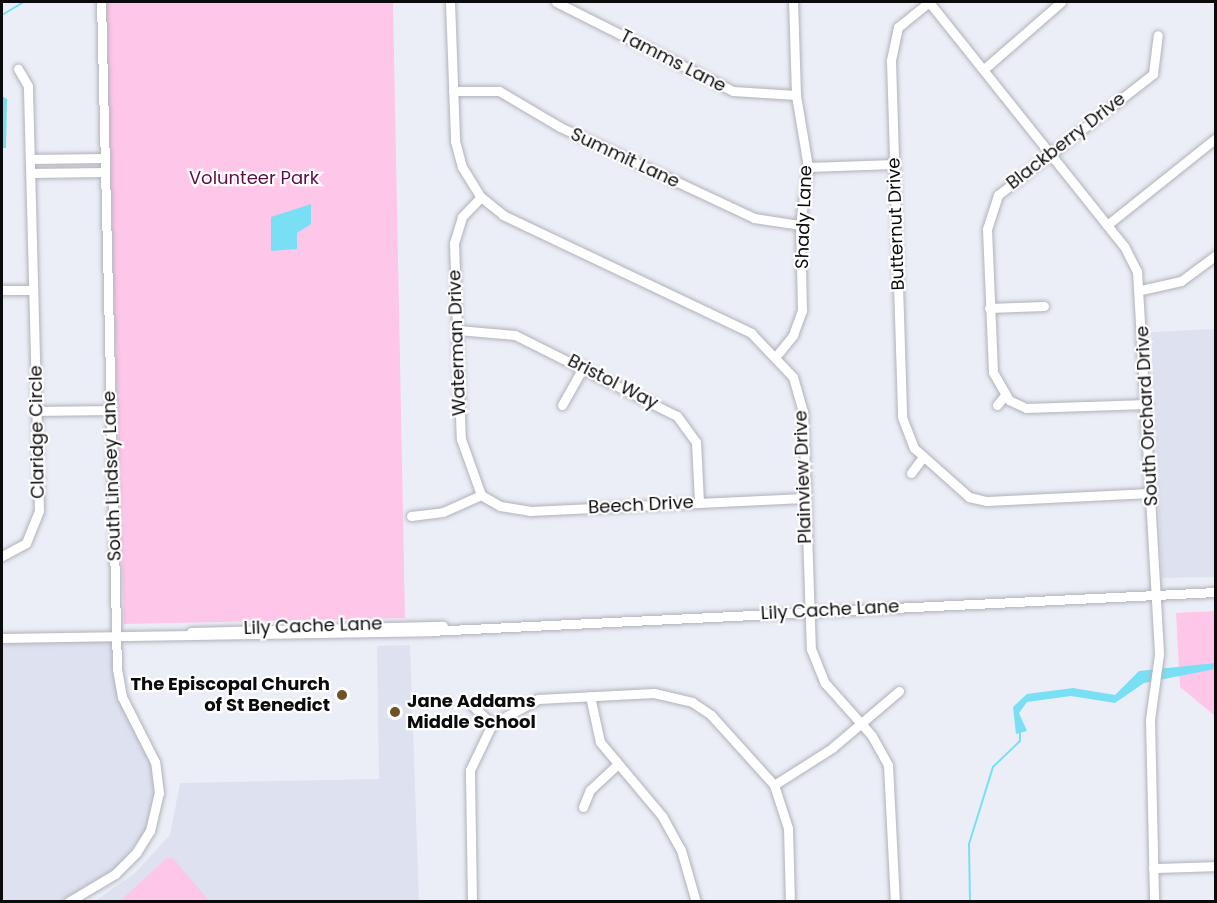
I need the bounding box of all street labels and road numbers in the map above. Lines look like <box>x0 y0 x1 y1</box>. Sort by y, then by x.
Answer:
street label: Tamms Lane <box>617 25 729 97</box>
street label: Blackberry Drive <box>1002 88 1130 194</box>
street label: Summit Lane <box>567 123 683 193</box>
street label: Butternut Drive <box>883 157 909 291</box>
street label: Shady Lane <box>791 165 817 269</box>
street label: Waterman Drive <box>444 270 470 416</box>
street label: South Orchard Drive <box>1131 325 1163 507</box>
street label: Bristol Way <box>564 350 662 414</box>
street label: Claridge Circle <box>25 365 49 499</box>
street label: South Lindsey Lane <box>98 390 126 562</box>
street label: Plainview Drive <box>790 410 816 544</box>
street label: Beech Drive <box>588 491 694 519</box>
street label: Lily Cache Lane <box>760 596 900 624</box>
street label: Lily Cache Lane <box>243 613 383 639</box>

